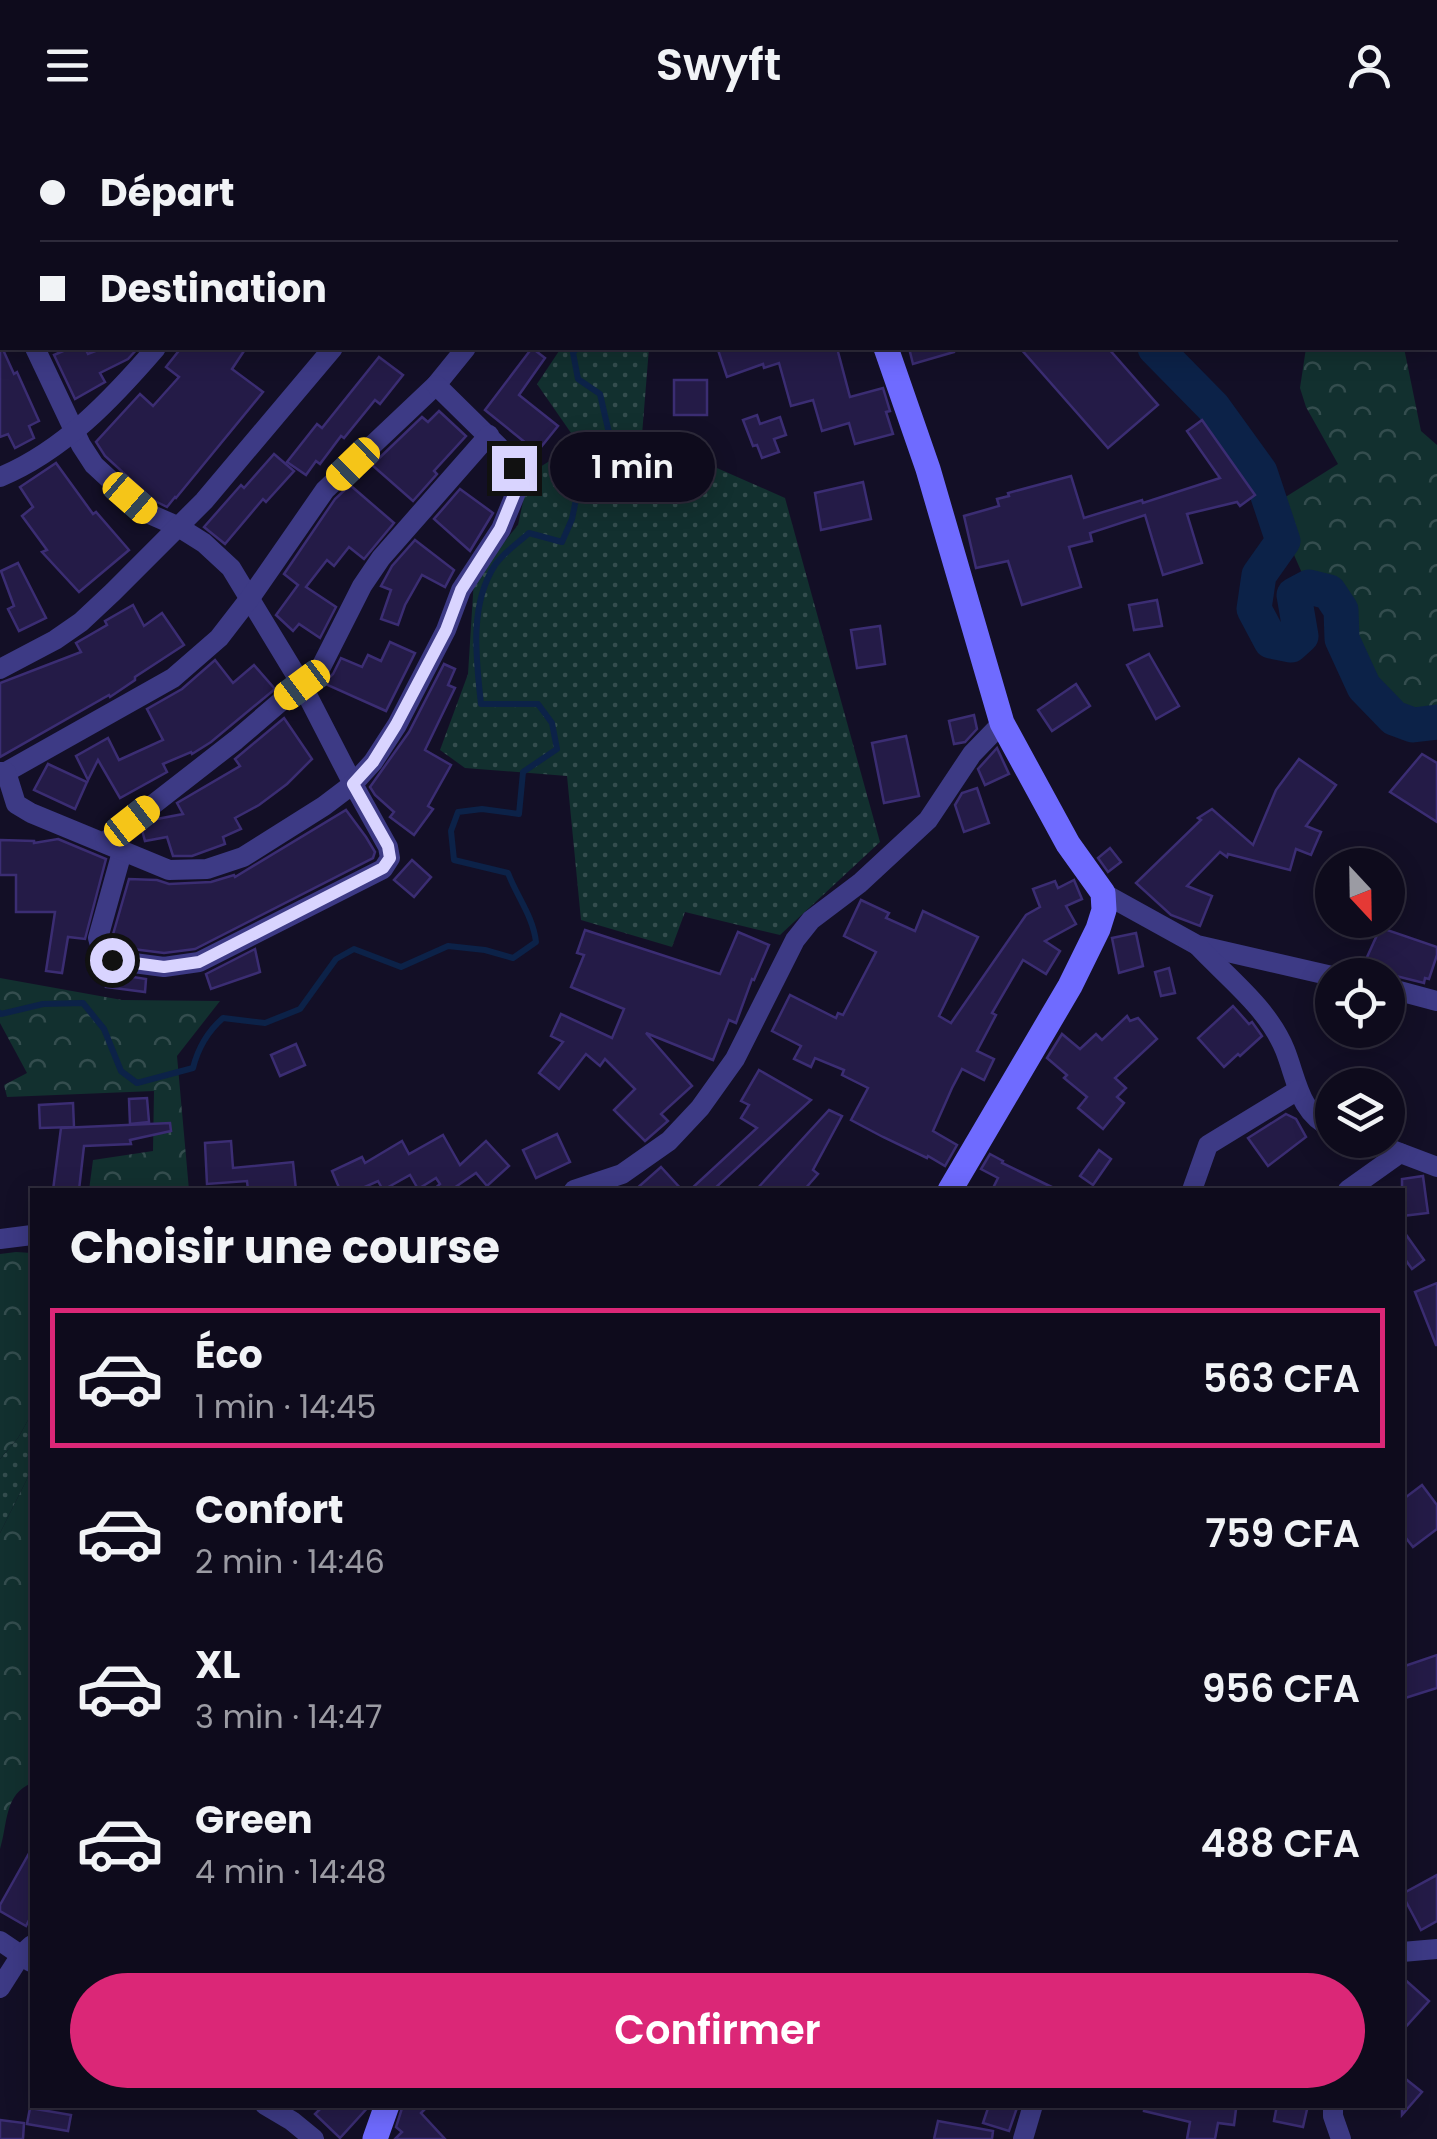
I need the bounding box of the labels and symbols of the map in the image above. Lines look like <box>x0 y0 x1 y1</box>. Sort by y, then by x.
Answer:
car <box>321 432 385 496</box>
callout: 1 min <box>549 433 714 503</box>
route end <box>492 446 537 491</box>
car <box>98 467 162 529</box>
car <box>269 655 335 715</box>
car <box>99 791 165 851</box>
north arrow <box>1315 848 1405 938</box>
route start <box>90 938 135 983</box>

